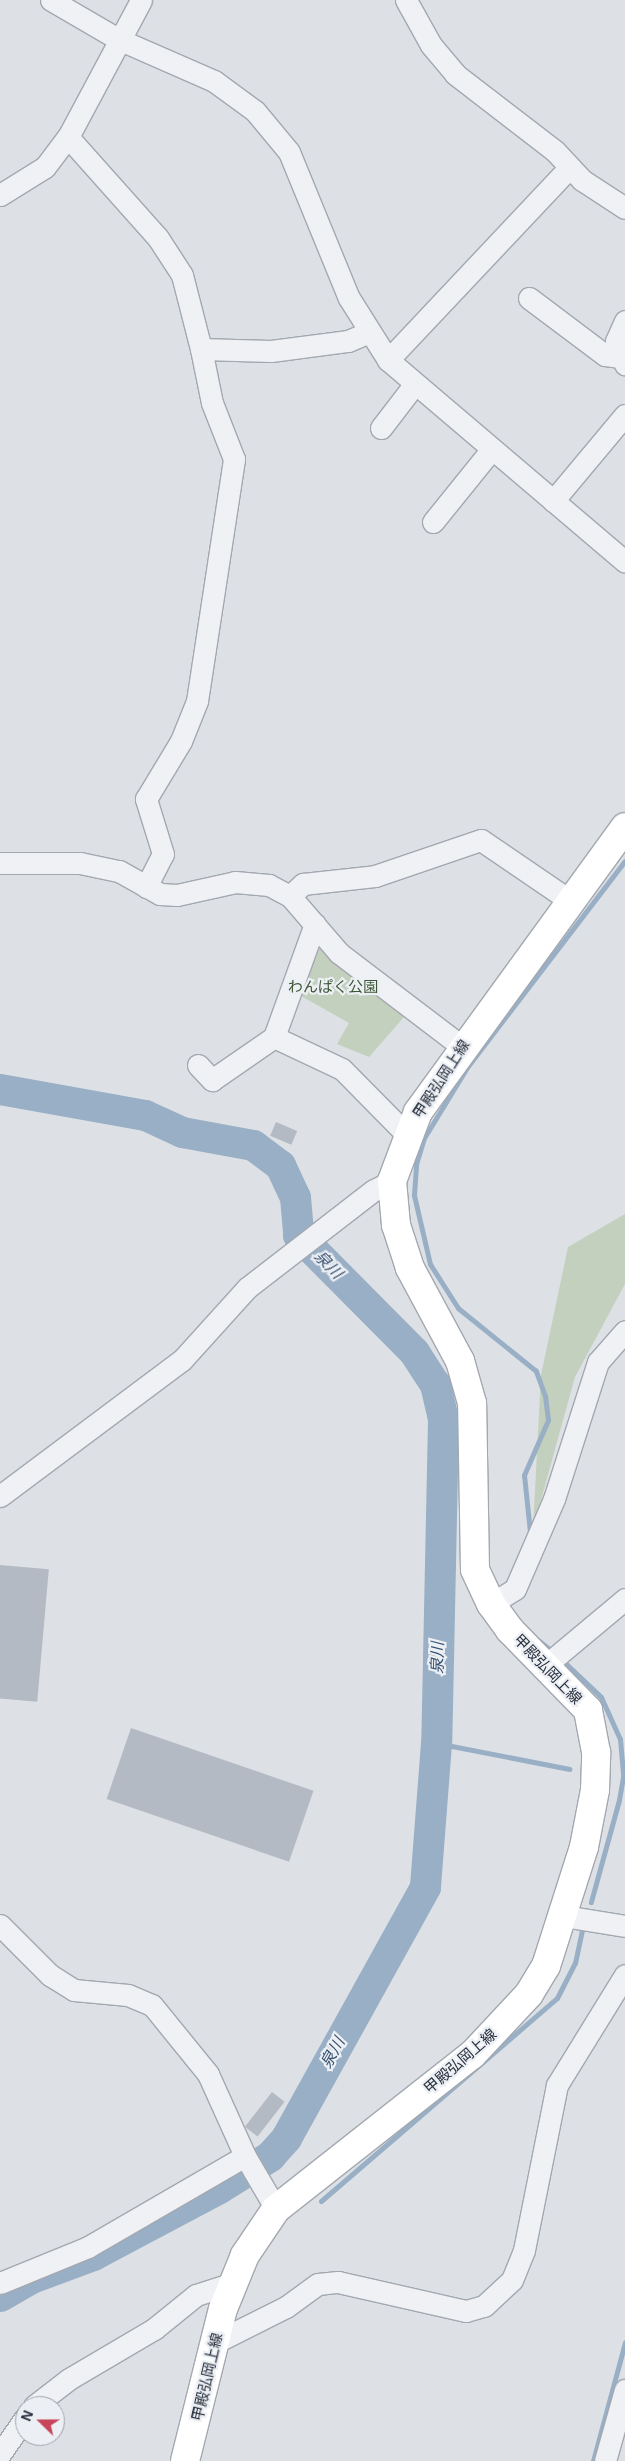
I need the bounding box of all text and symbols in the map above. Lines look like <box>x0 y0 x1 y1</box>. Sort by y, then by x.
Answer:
park label: わんぱく公園 <box>288 978 378 996</box>
street label: 甲殿弘岡上線 <box>409 1036 473 1122</box>
water label: 泉川 <box>310 1247 346 1283</box>
street label: 甲殿弘岡上線 <box>510 1630 586 1708</box>
water label: 泉川 <box>428 1642 448 1674</box>
street label: 甲殿弘岡上線 <box>420 2025 500 2097</box>
water label: 泉川 <box>317 2034 349 2072</box>
street label: 甲殿弘岡上線 <box>188 2331 226 2423</box>
north arrow <box>15 2396 65 2446</box>
text: N <box>18 2408 36 2423</box>

